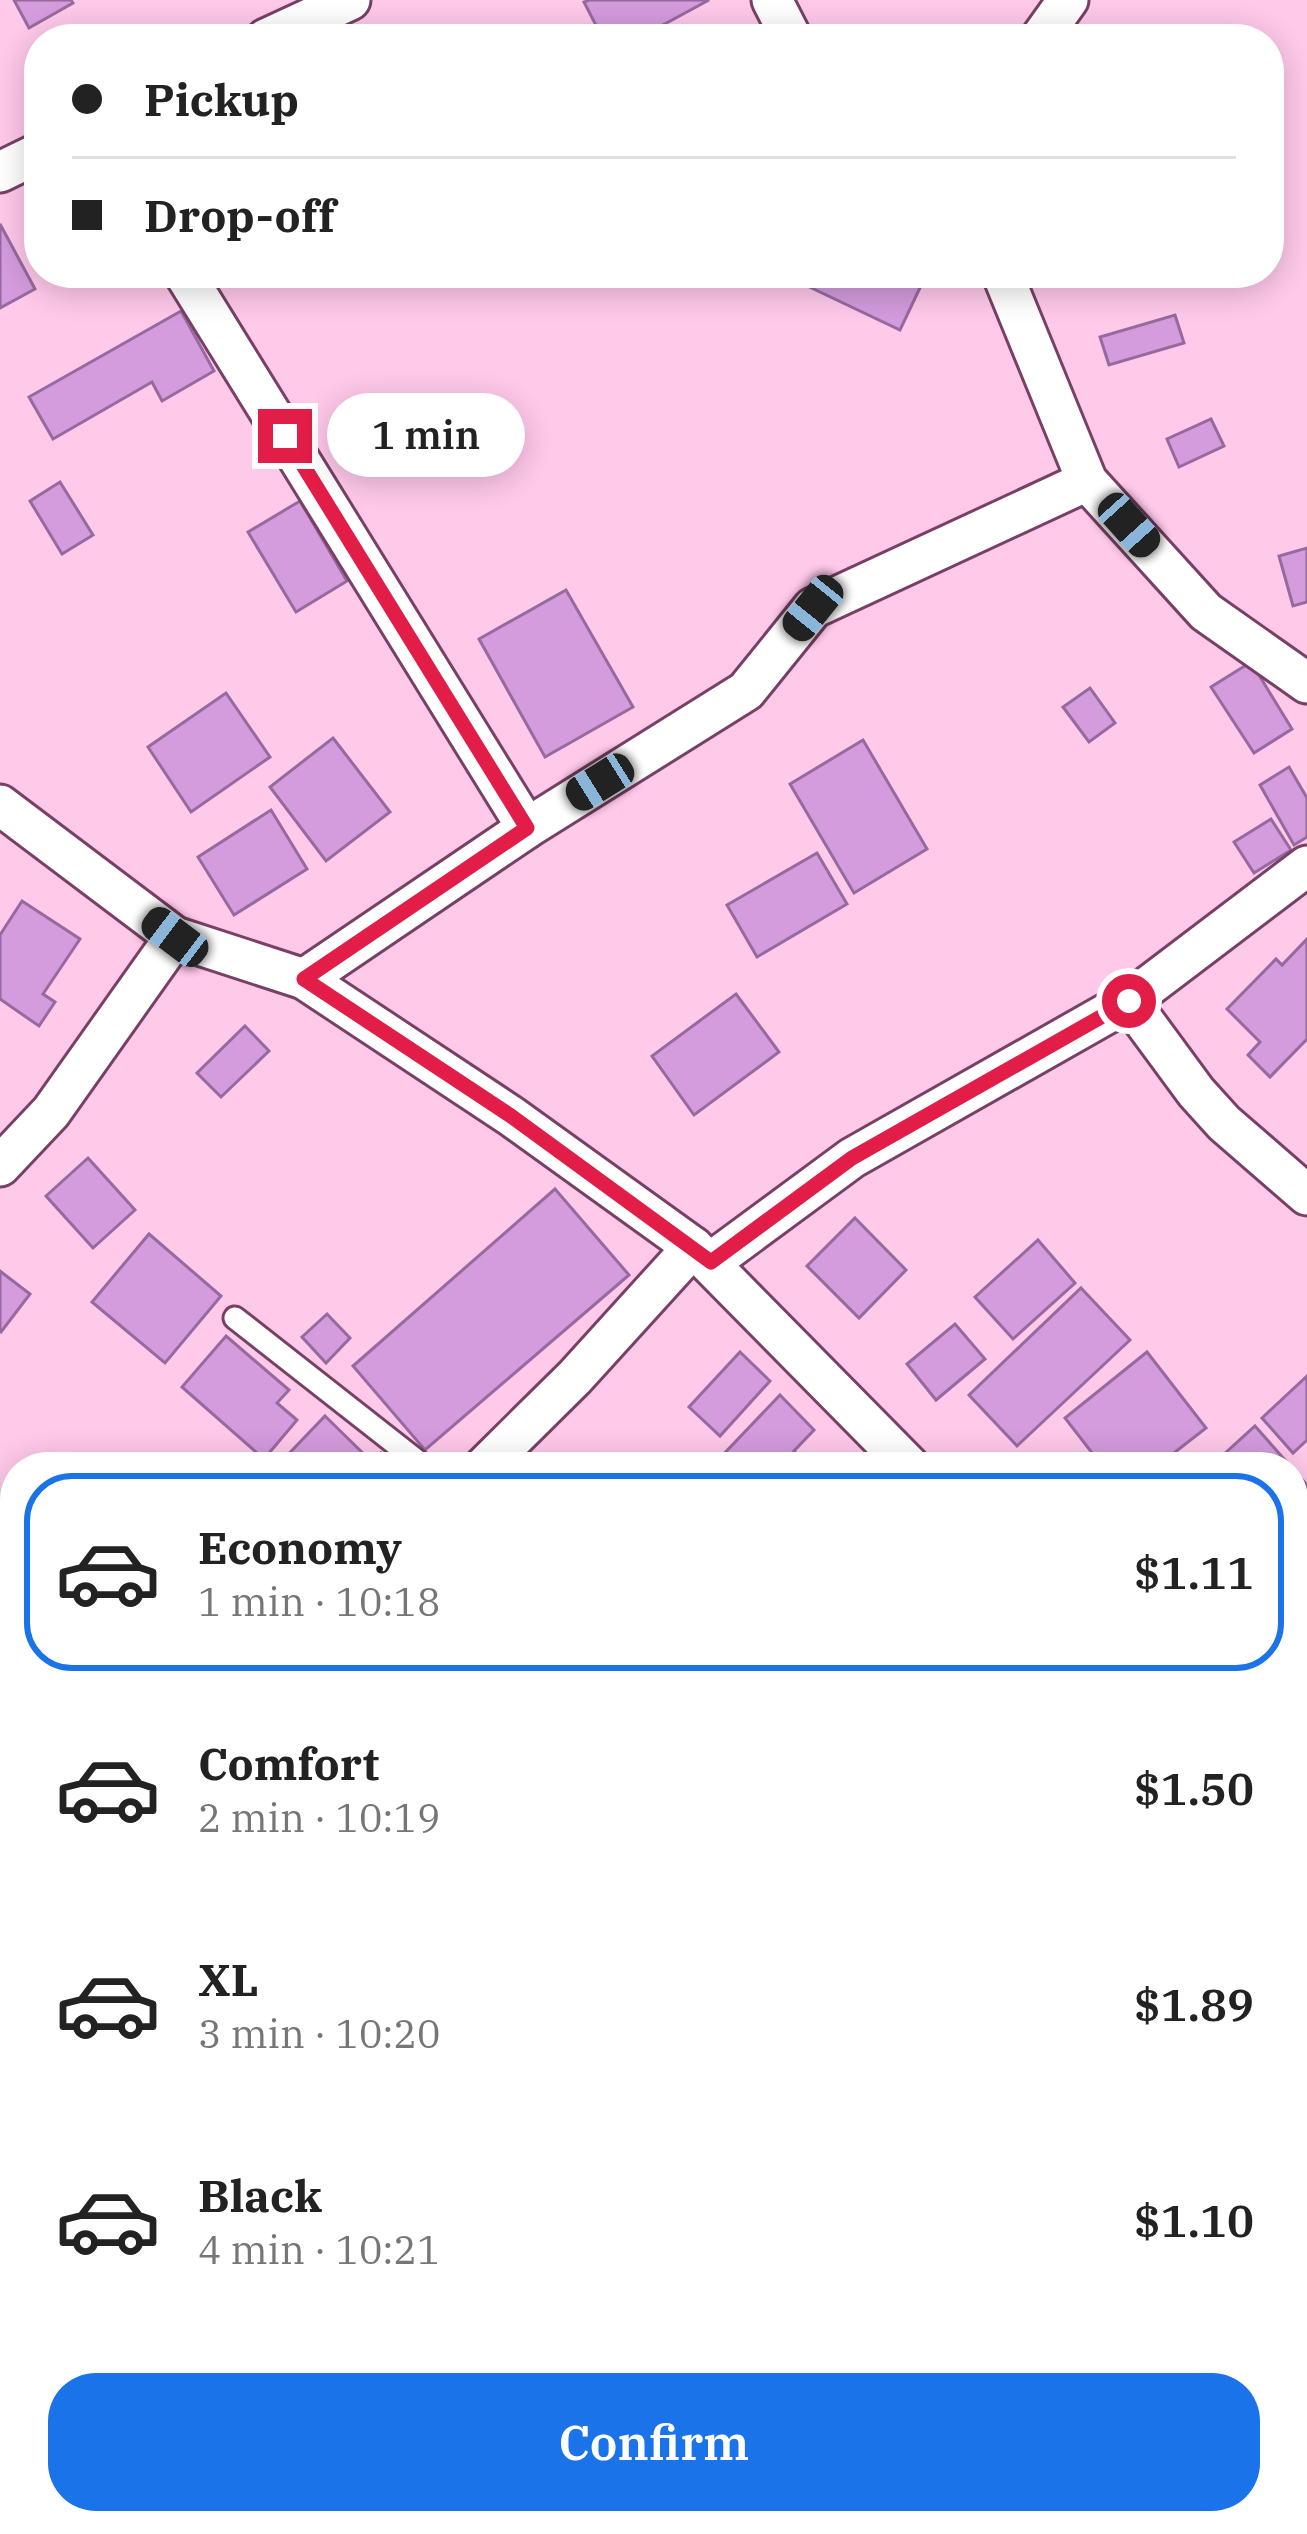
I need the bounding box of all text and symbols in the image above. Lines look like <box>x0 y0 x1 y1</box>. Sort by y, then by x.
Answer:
text: Pickup <box>144 70 299 128</box>
text: Drop-off <box>144 186 335 244</box>
callout: 1 min <box>327 394 525 478</box>
route end <box>258 409 312 463</box>
text: 1 min <box>372 409 480 460</box>
car <box>1092 486 1166 564</box>
car <box>776 569 850 647</box>
car <box>560 748 640 816</box>
car <box>135 901 215 973</box>
route start <box>1102 974 1156 1028</box>
icon: car <box>54 1518 162 1626</box>
text: Economy <box>198 1518 402 1576</box>
text: $1.11 <box>1134 1543 1254 1601</box>
text: 1 min · 10:18 <box>198 1576 440 1627</box>
icon: car <box>54 1734 162 1842</box>
text: Comfort <box>198 1734 379 1792</box>
text: $1.50 <box>1134 1759 1254 1817</box>
text: 2 min · 10:19 <box>198 1792 440 1843</box>
icon: car <box>54 1950 162 2058</box>
text: XL <box>198 1950 259 2008</box>
text: $1.89 <box>1134 1975 1254 2033</box>
text: 3 min · 10:20 <box>198 2008 440 2059</box>
icon: car <box>54 2166 162 2274</box>
text: Black <box>198 2166 322 2224</box>
text: $1.10 <box>1134 2191 1254 2249</box>
text: 4 min · 10:21 <box>198 2224 440 2275</box>
button: Confirm <box>48 2373 1260 2511</box>

